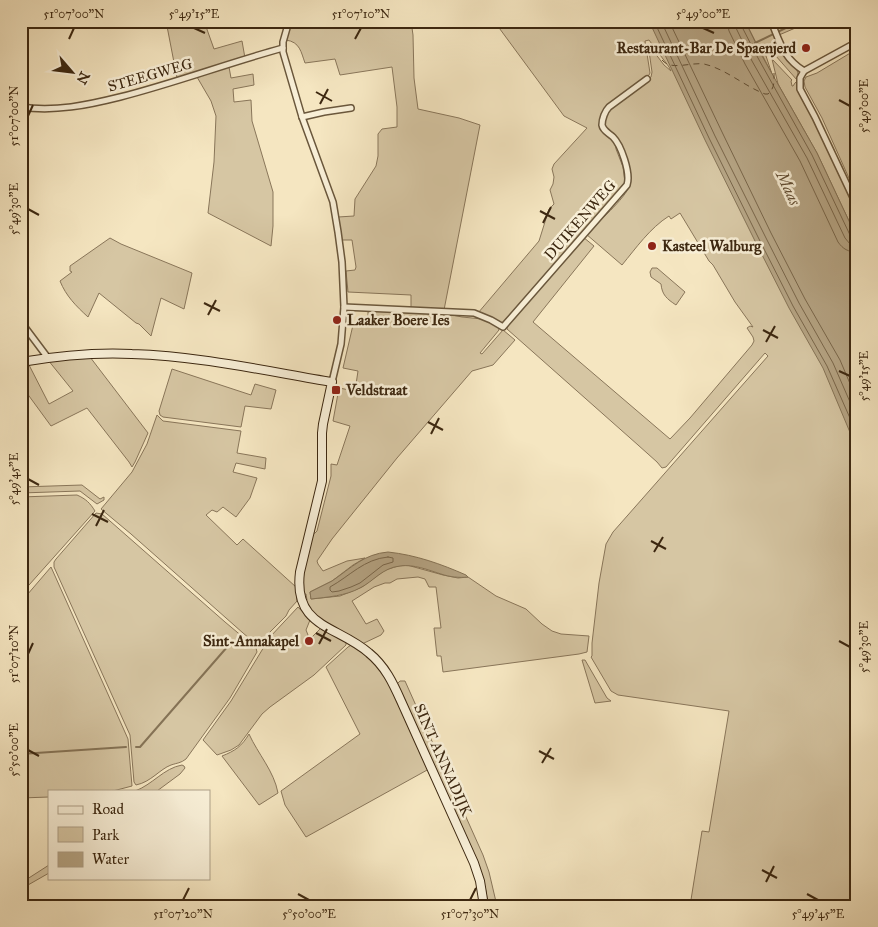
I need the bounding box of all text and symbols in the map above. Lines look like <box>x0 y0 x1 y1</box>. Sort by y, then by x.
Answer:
text: 51°07'00"N <box>44 7 104 21</box>
text: 5°49'15"E <box>169 7 220 21</box>
text: 51°07'10"N <box>332 7 390 21</box>
text: 5°49'00"E <box>676 7 730 21</box>
place label: Restaurant-Bar De Spaenjerd <box>616 39 796 58</box>
marker: Restaurant-Bar De Spaenjerd <box>800 42 812 54</box>
north arrow <box>48 48 98 98</box>
street label: STEEGWEG <box>106 54 194 96</box>
text: N <box>73 69 93 87</box>
text: 5°49'00"E <box>857 79 871 133</box>
text: 51°07'00"N <box>7 86 21 146</box>
water label: Maas <box>772 166 805 209</box>
street label: DUIKENWEG <box>540 176 620 264</box>
text: 5°49'30"E <box>7 183 21 235</box>
place label: Kasteel Walburg <box>662 237 762 256</box>
marker: Kasteel Walburg <box>646 240 658 252</box>
place label: Laaker Boere Ies <box>347 311 450 329</box>
marker: Laaker Boere Ies <box>331 314 343 326</box>
text: 5°49'15"E <box>857 350 871 401</box>
place label: Veldstraat <box>345 381 408 399</box>
marker: Veldstraat <box>330 384 342 396</box>
text: 5°49'45"E <box>7 452 21 505</box>
text: 5°49'30"E <box>857 621 871 673</box>
text: 51°07'10"N <box>7 625 21 683</box>
place label: Sint-Annakapel <box>203 632 300 651</box>
marker: Sint-Annakapel <box>303 635 315 647</box>
street label: SINT ANNADIJK <box>409 701 476 820</box>
text: 5°50'00"E <box>7 723 21 777</box>
legend <box>48 790 210 880</box>
text: Road <box>92 800 124 818</box>
text: Park <box>92 826 119 844</box>
text: Water <box>92 850 129 868</box>
text: 51°07'20"N <box>153 907 213 921</box>
text: 5°50'00"E <box>282 907 336 921</box>
text: 51°07'30"N <box>441 907 499 921</box>
text: 5°49'45"E <box>792 907 845 921</box>

